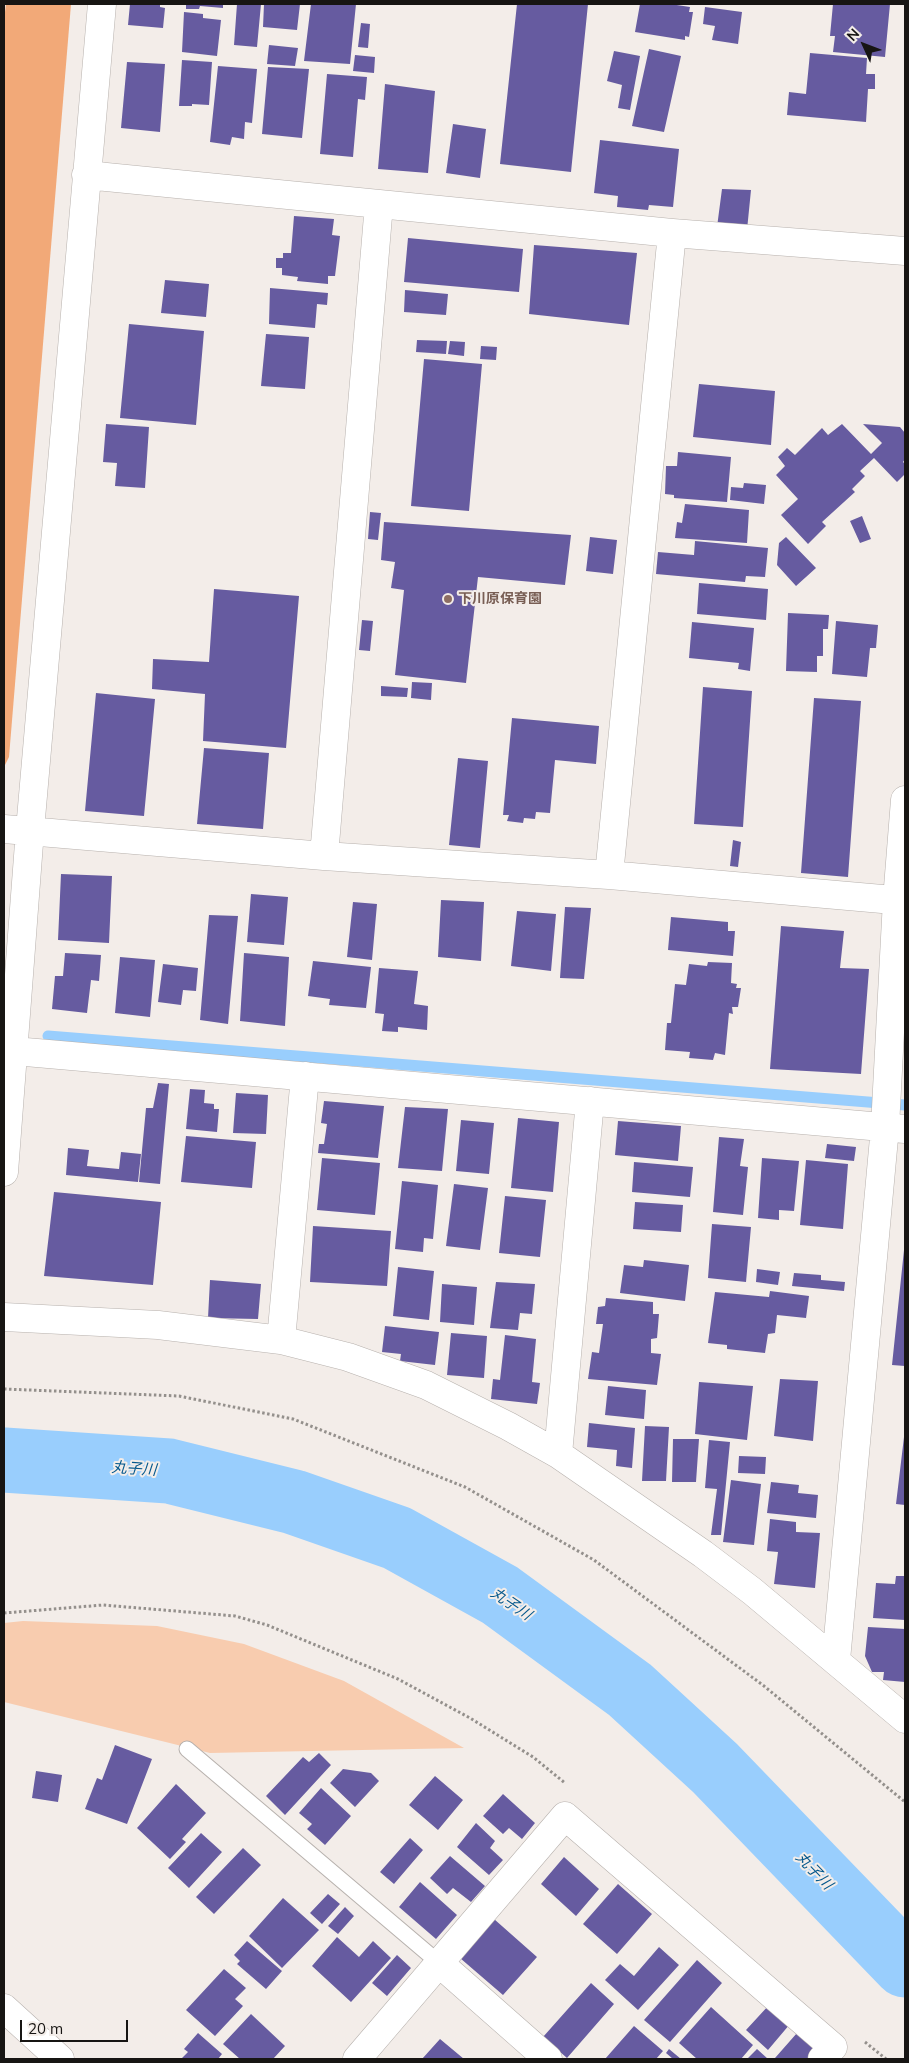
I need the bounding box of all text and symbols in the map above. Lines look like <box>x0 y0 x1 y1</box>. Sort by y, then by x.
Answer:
north arrow <box>839 20 889 70</box>
text: N <box>843 25 863 45</box>
place label: 下川原保育園 <box>458 591 542 607</box>
marker: 下川原保育園 <box>442 593 454 605</box>
water label: 丸子川 <box>111 1458 157 1480</box>
water label: 丸子川 <box>487 1584 535 1624</box>
water label: 丸子川 <box>792 1849 836 1893</box>
scale bar <box>22 2010 130 2042</box>
text: 20 m <box>28 2019 63 2038</box>

